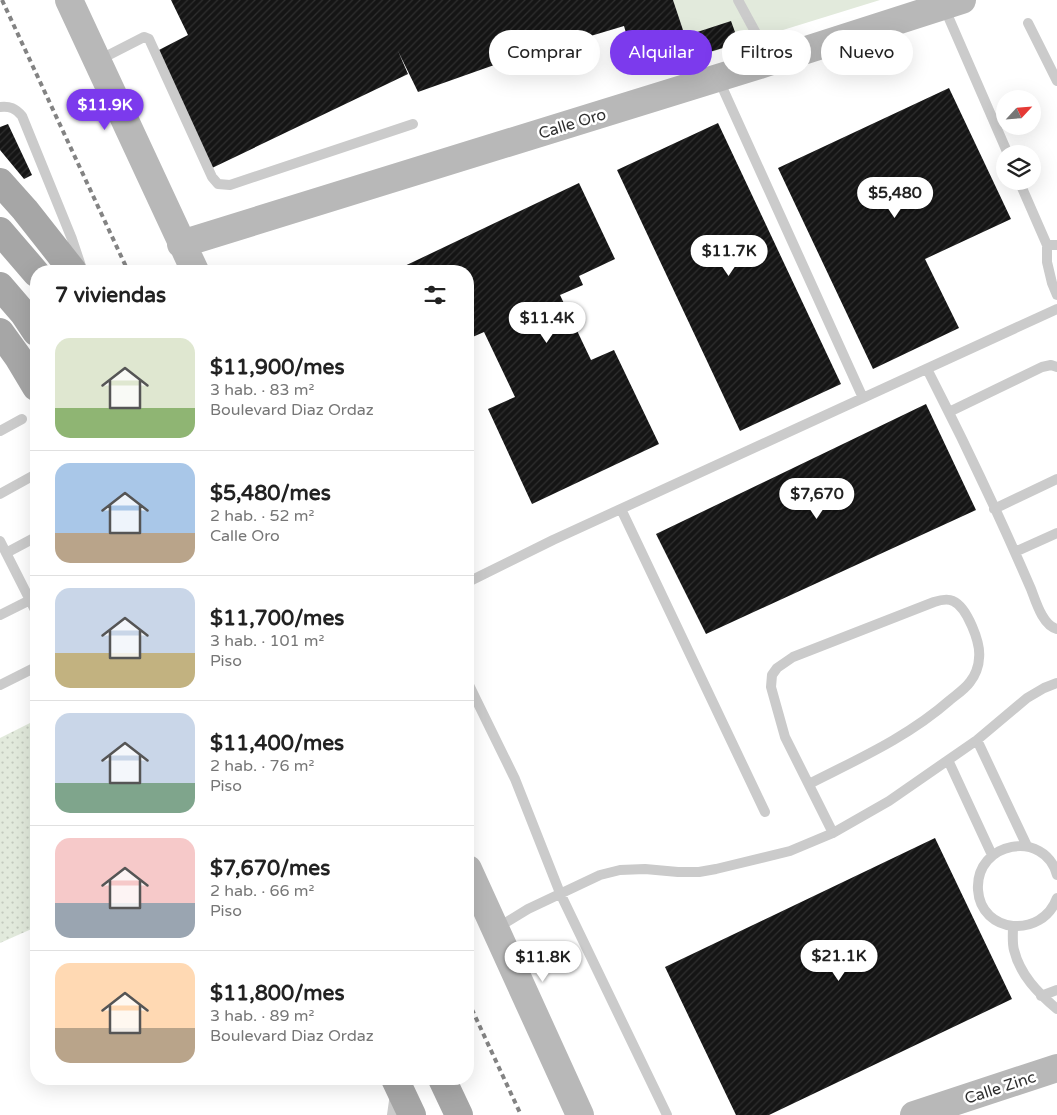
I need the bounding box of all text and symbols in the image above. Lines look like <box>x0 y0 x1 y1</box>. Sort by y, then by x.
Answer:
chip: Comprar <box>489 30 600 75</box>
chip: Alquilar <box>610 30 712 75</box>
chip: Filtros <box>722 30 811 75</box>
chip: Nuevo <box>821 30 913 75</box>
pin: $11.9K <box>64 88 146 131</box>
north arrow <box>996 90 1041 135</box>
map controls <box>996 90 1041 190</box>
text: $11.9K <box>78 95 132 115</box>
street label: Calle Oro <box>536 104 609 144</box>
button: layers <box>996 145 1041 190</box>
pin: $5,480 <box>854 176 936 219</box>
text: $5,480 <box>868 183 922 203</box>
pin: $11.7K <box>688 234 770 277</box>
text: $11.7K <box>702 241 756 261</box>
icon: filters <box>421 281 449 309</box>
text: 7 viviendas <box>55 283 166 308</box>
pin: $11.4K <box>506 302 588 344</box>
text: $11.4K <box>520 308 574 328</box>
text: $11,900/mes <box>210 355 345 380</box>
icon: home <box>95 358 155 418</box>
text: 3 hab. · 83 m² <box>210 380 314 400</box>
text: Boulevard Diaz Ordaz <box>210 400 374 420</box>
pin: $7,670 <box>776 478 858 520</box>
text: $5,480/mes <box>210 481 331 506</box>
icon: home <box>95 483 155 543</box>
text: $7,670 <box>790 484 844 504</box>
text: 2 hab. · 52 m² <box>210 506 314 526</box>
text: Calle Oro <box>210 526 280 546</box>
text: $11,700/mes <box>210 606 344 631</box>
icon: home <box>95 608 155 668</box>
text: 3 hab. · 101 m² <box>210 631 324 651</box>
text: Piso <box>210 651 242 671</box>
text: $11,400/mes <box>210 731 344 756</box>
icon: home <box>95 733 155 793</box>
text: 2 hab. · 76 m² <box>210 756 314 776</box>
text: Piso <box>210 776 242 796</box>
text: $7,670/mes <box>210 856 330 881</box>
icon: home <box>95 858 155 918</box>
text: 2 hab. · 66 m² <box>210 881 314 901</box>
text: Piso <box>210 901 242 921</box>
pin: $11.8K <box>502 940 584 983</box>
pin: $21.1K <box>798 940 880 982</box>
text: $21.1K <box>812 946 866 966</box>
text: $11.8K <box>516 947 570 967</box>
text: $11,800/mes <box>210 981 344 1006</box>
icon: home <box>95 983 155 1043</box>
text: 3 hab. · 89 m² <box>210 1006 314 1026</box>
text: Boulevard Diaz Ordaz <box>210 1026 374 1046</box>
street label: Calle Zinc <box>962 1067 1038 1109</box>

